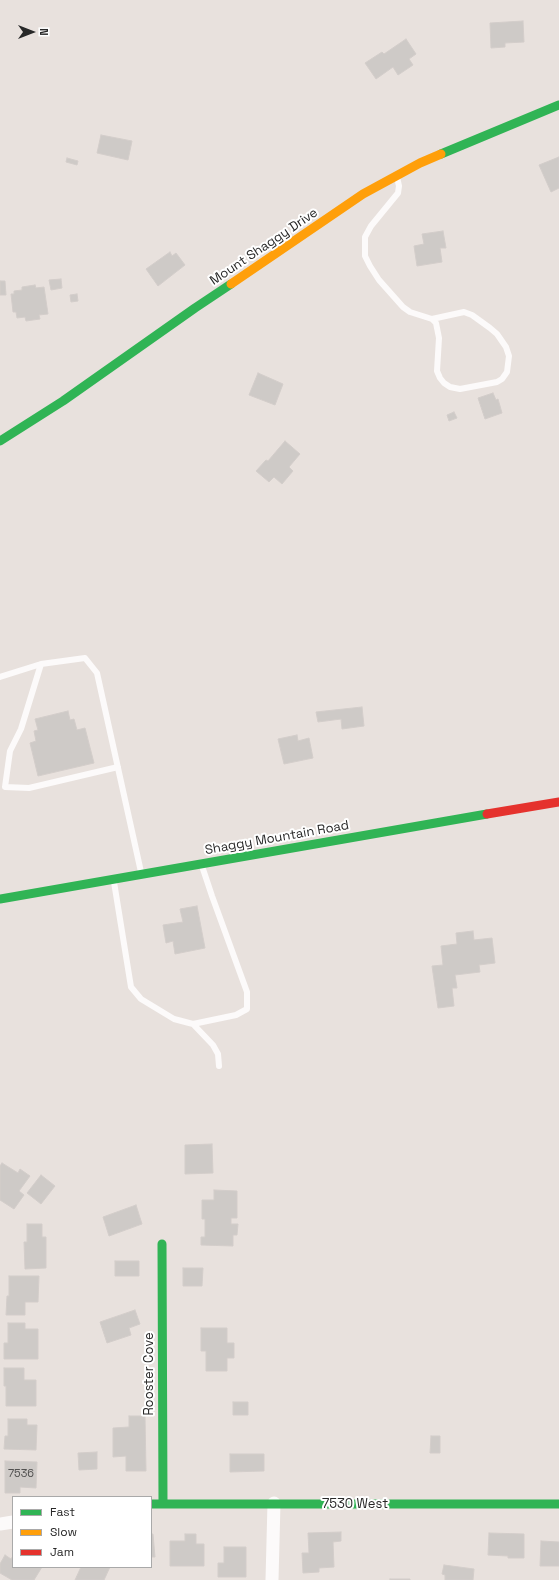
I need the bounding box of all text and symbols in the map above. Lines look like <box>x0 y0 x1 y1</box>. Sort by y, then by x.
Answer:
north arrow <box>12 12 52 52</box>
text: N <box>37 28 51 36</box>
street label: Mount Shaggy Drive <box>207 205 321 289</box>
street label: Shaggy Mountain Road <box>204 818 350 858</box>
street label: Rooster Cove <box>141 1332 157 1416</box>
house number: 7536 <box>8 1467 34 1481</box>
legend <box>12 1496 152 1568</box>
street label: 7530 West <box>322 1496 388 1512</box>
text: Fast <box>50 1504 75 1520</box>
text: Slow <box>50 1524 77 1540</box>
text: Jam <box>50 1544 74 1560</box>

